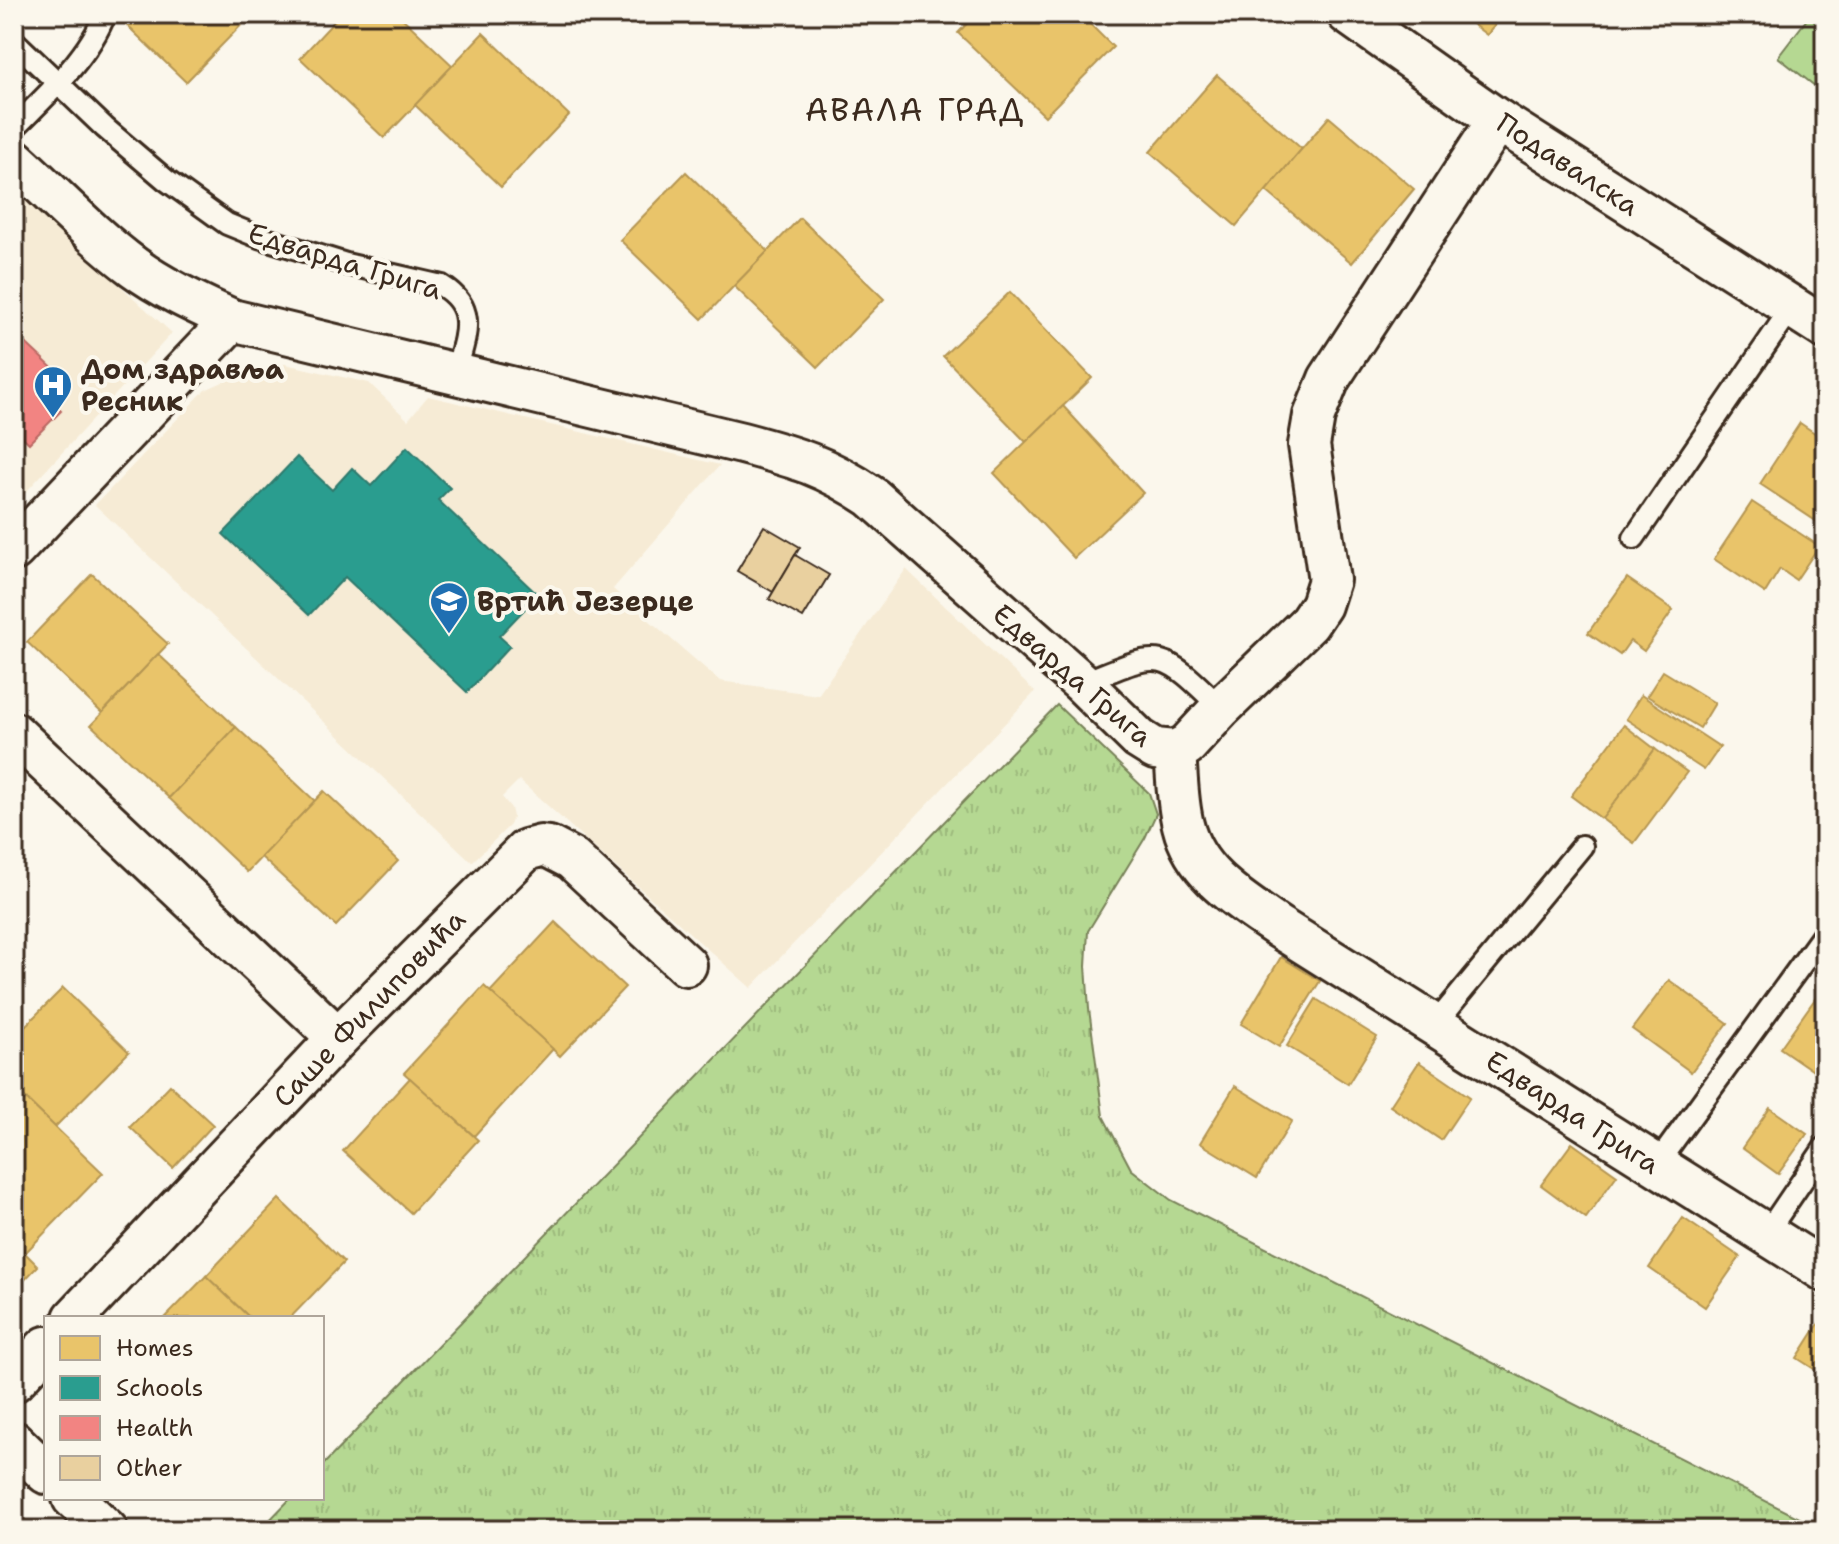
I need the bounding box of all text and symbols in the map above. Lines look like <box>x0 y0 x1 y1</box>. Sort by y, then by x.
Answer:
district label: АВАЛА ГРАД <box>805 88 1025 131</box>
street label: Подавалска <box>1489 104 1647 224</box>
street label: Едварда Грига <box>244 214 446 308</box>
place label: Дом здравља Ресник <box>81 350 284 420</box>
hospital icon: Дом здравља Ресник <box>32 364 74 419</box>
school or university icon: Вртић Језерце <box>428 580 470 635</box>
place label: Вртић Језерце <box>477 582 694 620</box>
street label: Едварда Грига <box>985 595 1161 755</box>
street label: Саше Филиповића <box>264 901 474 1115</box>
street label: Едварда Грига <box>1479 1042 1667 1182</box>
legend <box>44 1316 324 1500</box>
text: Homes <box>116 1332 194 1364</box>
text: Schools <box>116 1372 203 1404</box>
text: Health <box>116 1412 194 1444</box>
text: Other <box>116 1452 183 1484</box>

